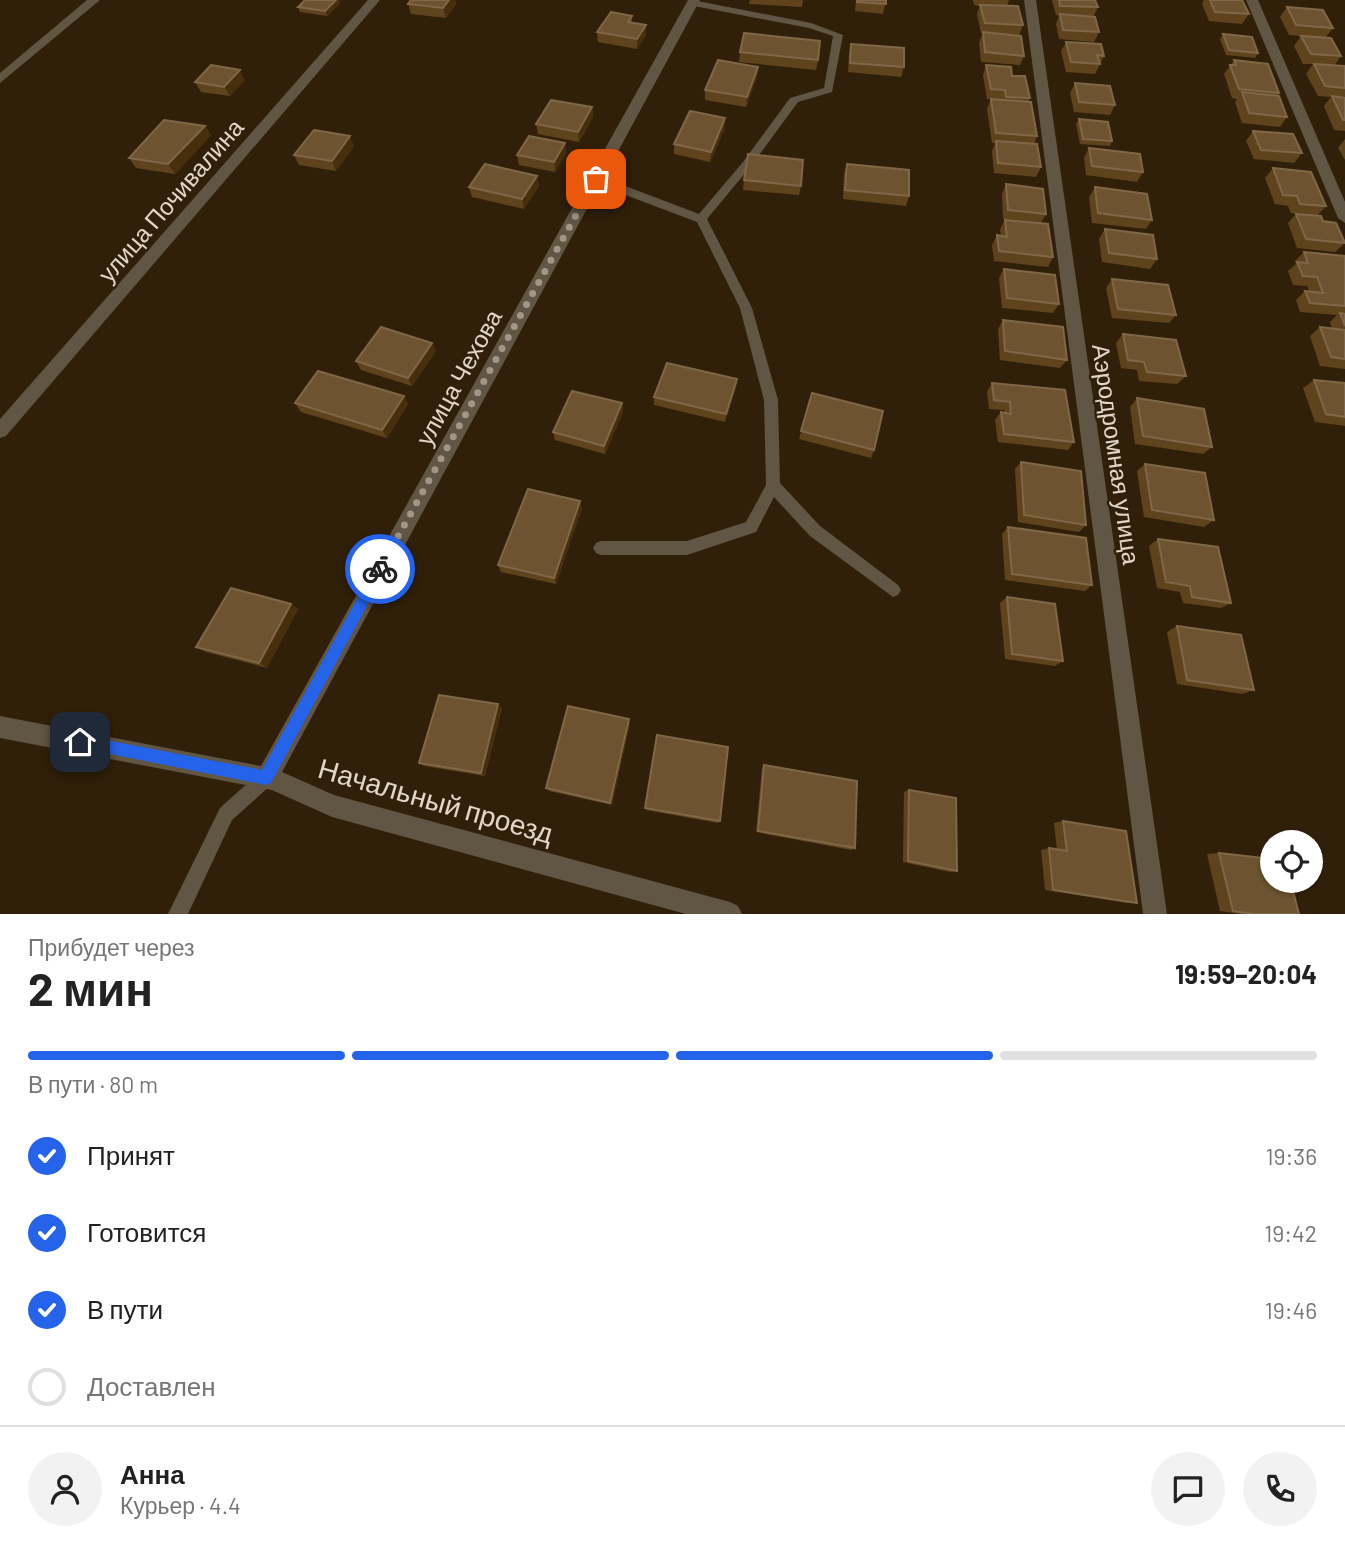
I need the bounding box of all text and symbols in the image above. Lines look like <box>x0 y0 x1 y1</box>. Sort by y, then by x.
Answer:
street label: улица Почивалина <box>91 112 249 287</box>
pin <box>566 149 626 209</box>
icon: bag <box>577 160 615 198</box>
street label: улица Чехова <box>409 304 507 450</box>
street label: Аэродромная улица <box>1087 342 1147 567</box>
courier <box>345 534 415 604</box>
icon: bike <box>361 550 399 588</box>
pin <box>50 712 110 772</box>
icon: home <box>61 723 99 761</box>
street label: Начальный проезд <box>315 750 557 850</box>
map controls <box>1260 830 1323 893</box>
button: locate <box>1260 830 1323 893</box>
text: Прибудет через <box>28 933 195 961</box>
text: 19:59–20:04 <box>1175 958 1317 989</box>
text: 2 мин <box>28 960 153 1015</box>
text: В пути · 80 m <box>28 1070 158 1098</box>
icon: check <box>28 1137 66 1175</box>
text: Принят <box>87 1139 175 1170</box>
text: 19:36 <box>1265 1142 1317 1170</box>
icon: check <box>28 1214 66 1252</box>
text: Готовится <box>87 1216 206 1247</box>
text: 19:42 <box>1264 1219 1317 1247</box>
icon: check <box>28 1291 66 1329</box>
text: В пути <box>87 1293 163 1324</box>
text: 19:46 <box>1265 1296 1317 1324</box>
text: Доставлен <box>87 1370 216 1401</box>
button: person <box>28 1452 102 1526</box>
button: chat <box>1151 1452 1225 1526</box>
button: phone <box>1243 1452 1317 1526</box>
text: Анна <box>120 1458 185 1489</box>
text: Курьер · 4.4 <box>120 1491 241 1519</box>

